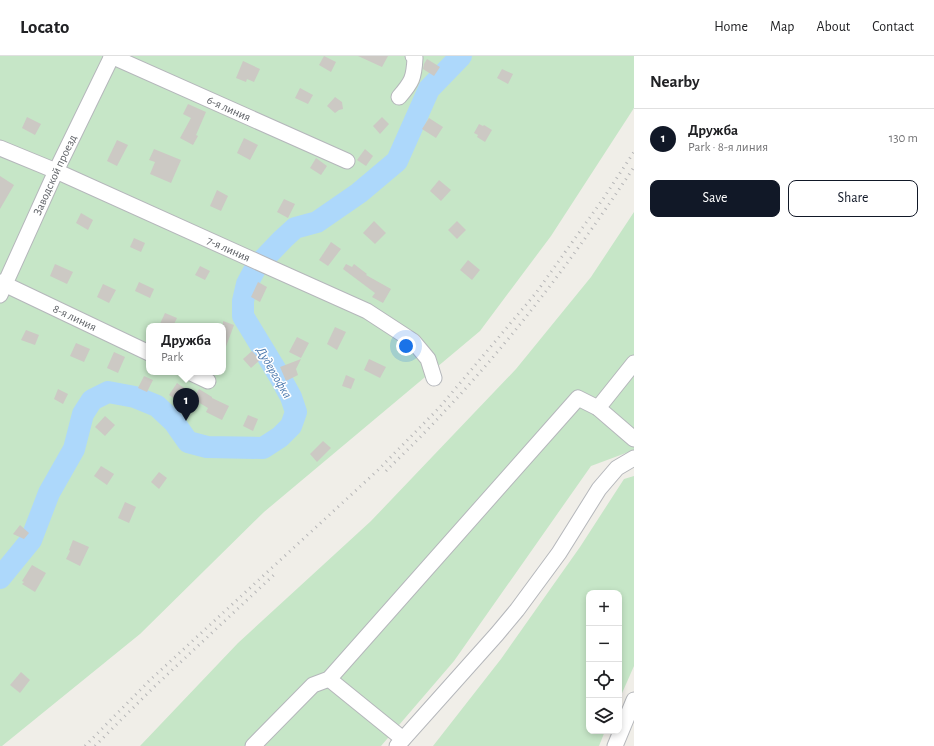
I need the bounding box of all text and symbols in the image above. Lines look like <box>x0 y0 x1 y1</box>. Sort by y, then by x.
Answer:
text: Locato <box>20 18 69 37</box>
text: Home <box>714 20 748 34</box>
text: Map <box>770 20 794 34</box>
text: About <box>816 20 850 34</box>
text: Contact <box>872 20 914 34</box>
text: Nearby <box>650 73 700 90</box>
street label: 6-я линия <box>205 93 253 123</box>
text: Дружба <box>688 123 738 138</box>
text: 1 <box>661 132 665 145</box>
text: 130 m <box>889 132 918 145</box>
street label: Заводской проезд <box>31 133 79 217</box>
text: Park · 8-я линия <box>688 141 768 154</box>
button: Save <box>650 180 780 217</box>
button: Share <box>788 180 918 217</box>
street label: 7-я линия <box>205 234 252 264</box>
street label: 8-я линия <box>51 302 99 333</box>
popup <box>146 323 226 375</box>
text: Дружба <box>161 333 211 348</box>
your location <box>396 336 416 356</box>
water label: Дудергофка <box>253 344 294 401</box>
text: Park <box>161 351 183 364</box>
pin: 1 <box>173 388 199 421</box>
map controls <box>586 590 622 734</box>
button: + <box>586 590 622 626</box>
button: − <box>586 626 622 662</box>
button: locate <box>586 662 622 698</box>
button: layers <box>586 698 622 734</box>

